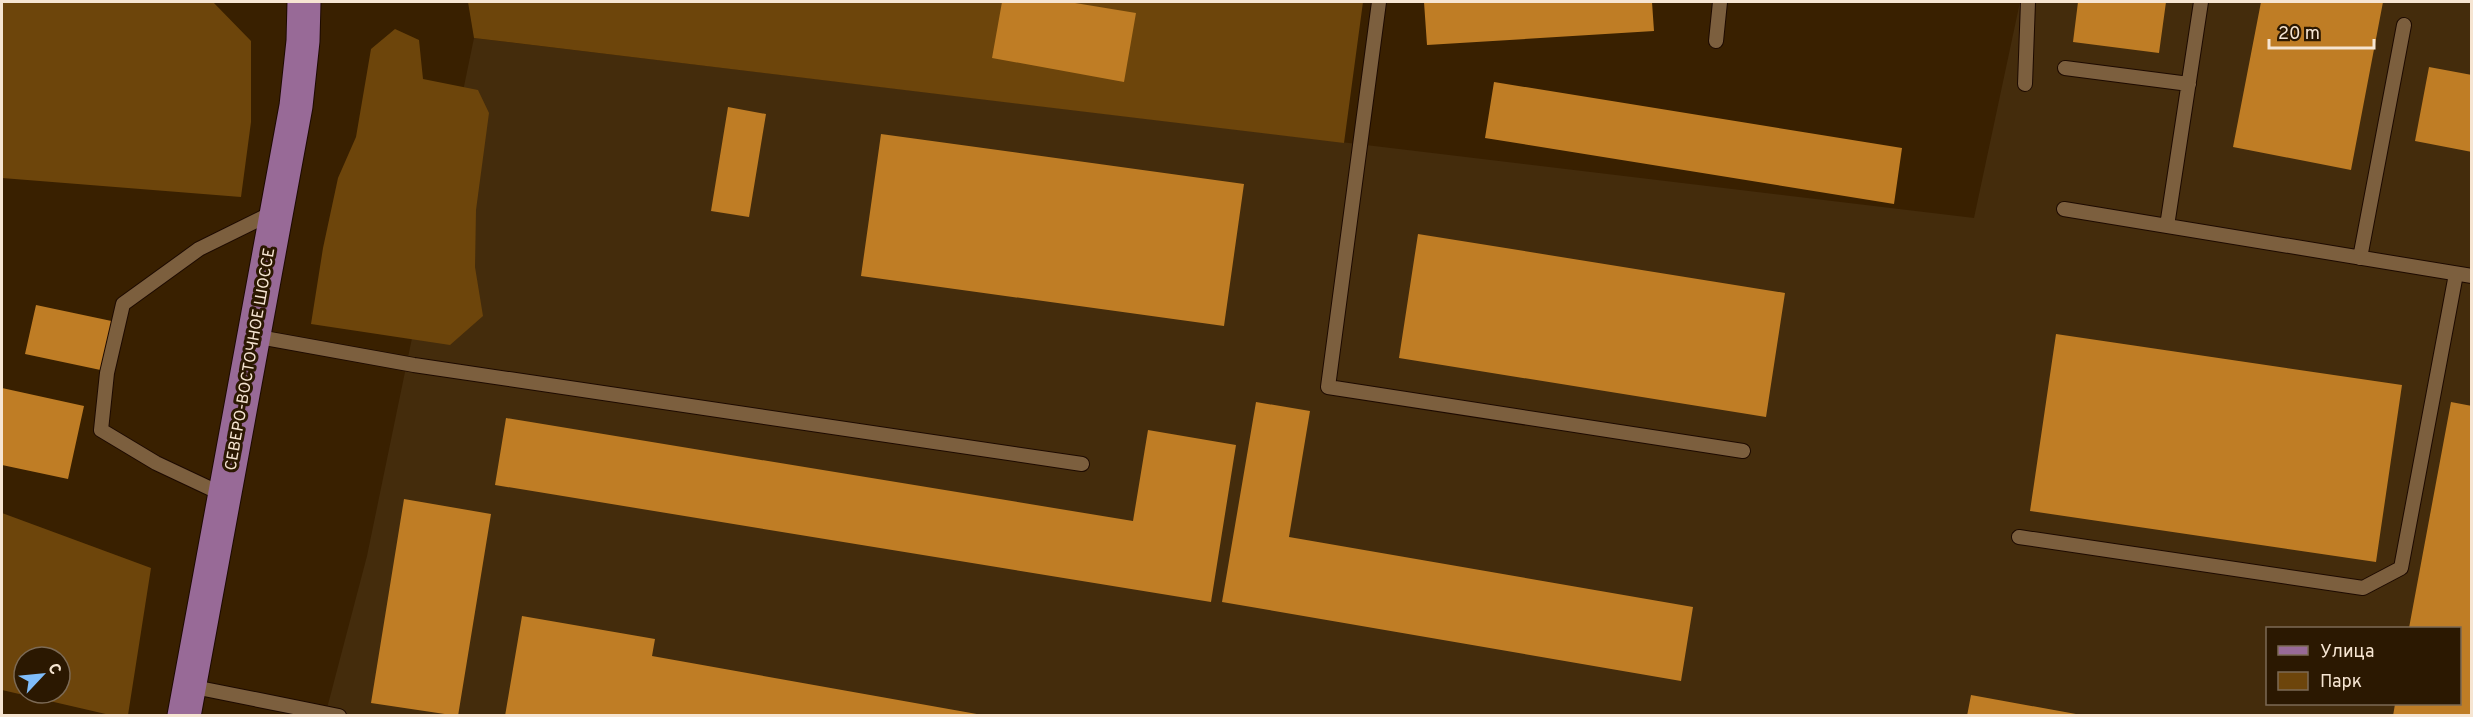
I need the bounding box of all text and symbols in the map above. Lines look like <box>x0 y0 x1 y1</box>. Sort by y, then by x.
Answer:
scale bar <box>2269 12 2374 50</box>
text: 20 m <box>2278 23 2320 46</box>
street label: СЕВЕРО-ВОСТОЧНОЕ ШОССЕ <box>222 246 280 472</box>
legend <box>2266 627 2461 705</box>
text: Улица <box>2320 641 2374 664</box>
north arrow <box>12 645 72 705</box>
text: С <box>42 660 65 678</box>
text: Парк <box>2320 671 2362 694</box>

